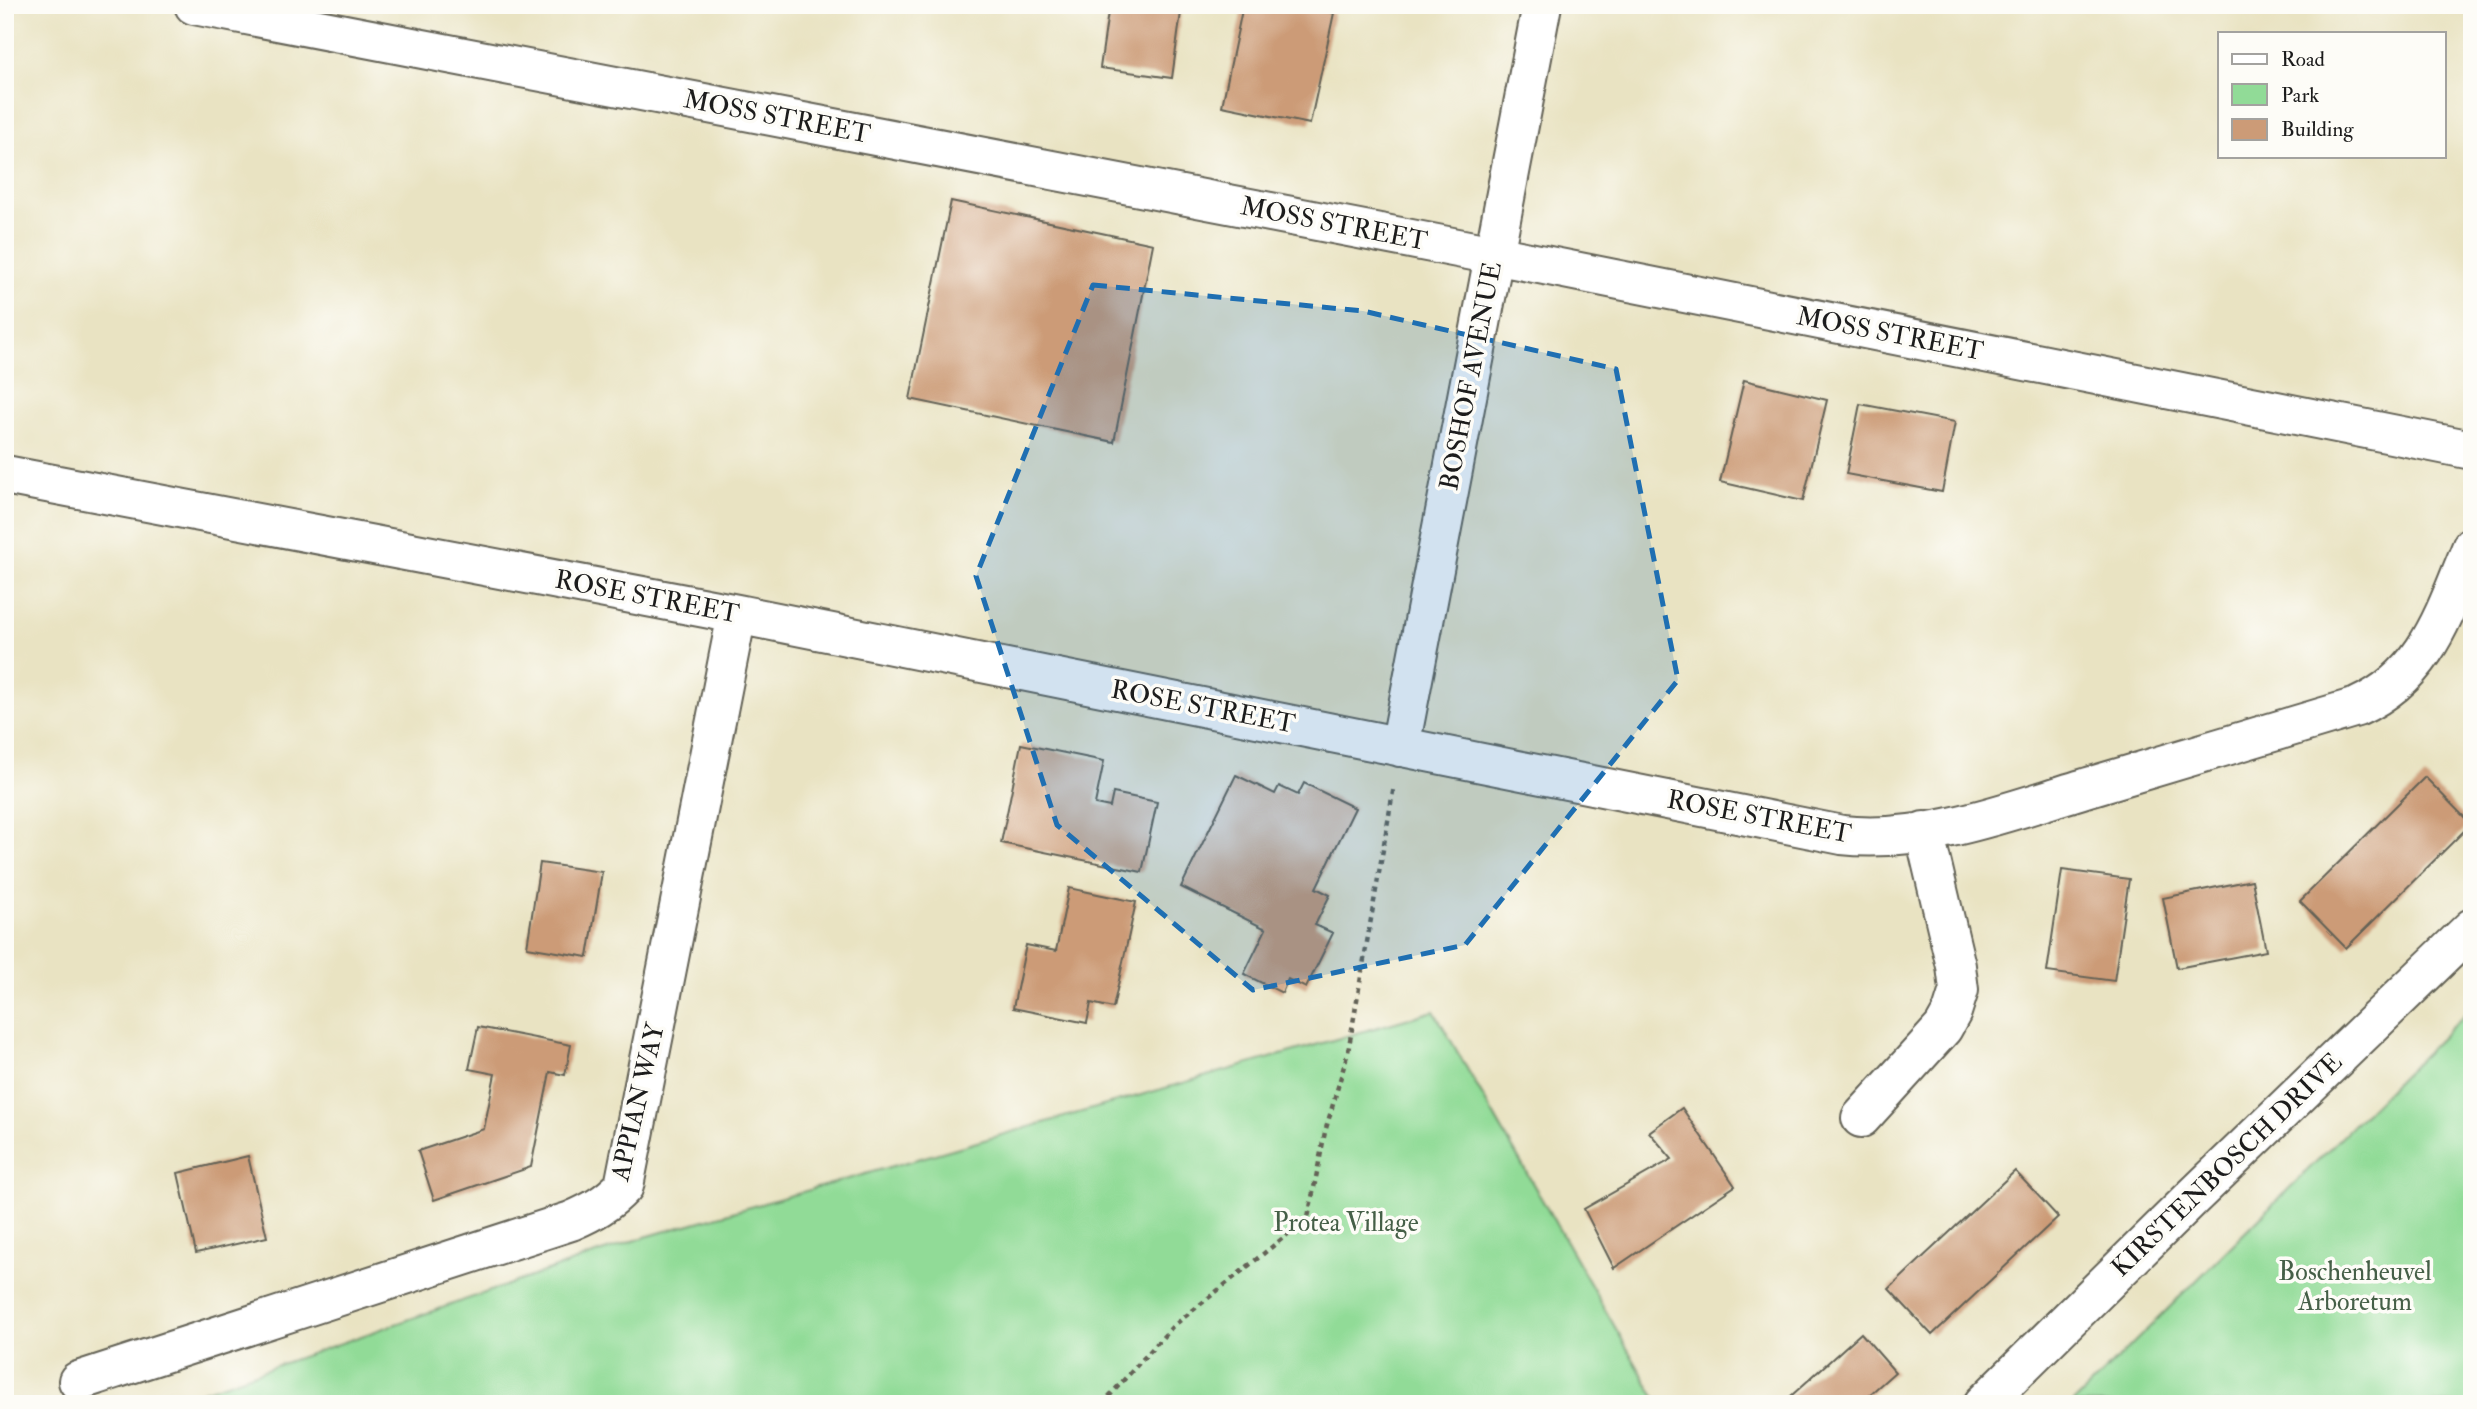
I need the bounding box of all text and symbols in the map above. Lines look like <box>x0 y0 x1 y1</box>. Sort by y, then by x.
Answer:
legend <box>2218 32 2446 158</box>
text: Road <box>2281 46 2326 73</box>
text: Park <box>2281 82 2319 109</box>
street label: MOSS STREET <box>681 83 873 151</box>
text: Building <box>2281 116 2354 143</box>
street label: MOSS STREET <box>1238 190 1430 258</box>
street label: BOSHOF AVENUE <box>1433 259 1509 493</box>
street label: MOSS STREET <box>1794 300 1986 368</box>
street label: ROSE STREET <box>552 563 742 631</box>
street label: ROSE STREET <box>1108 673 1298 741</box>
street label: ROSE STREET <box>1664 783 1854 851</box>
street label: APPIAN WAY <box>604 1019 672 1185</box>
street label: KIRSTENBOSCH DRIVE <box>2105 1046 2349 1284</box>
park label: Protea Village <box>1273 1207 1419 1239</box>
park label: Boschenheuvel Arboretum <box>2278 1256 2432 1318</box>

